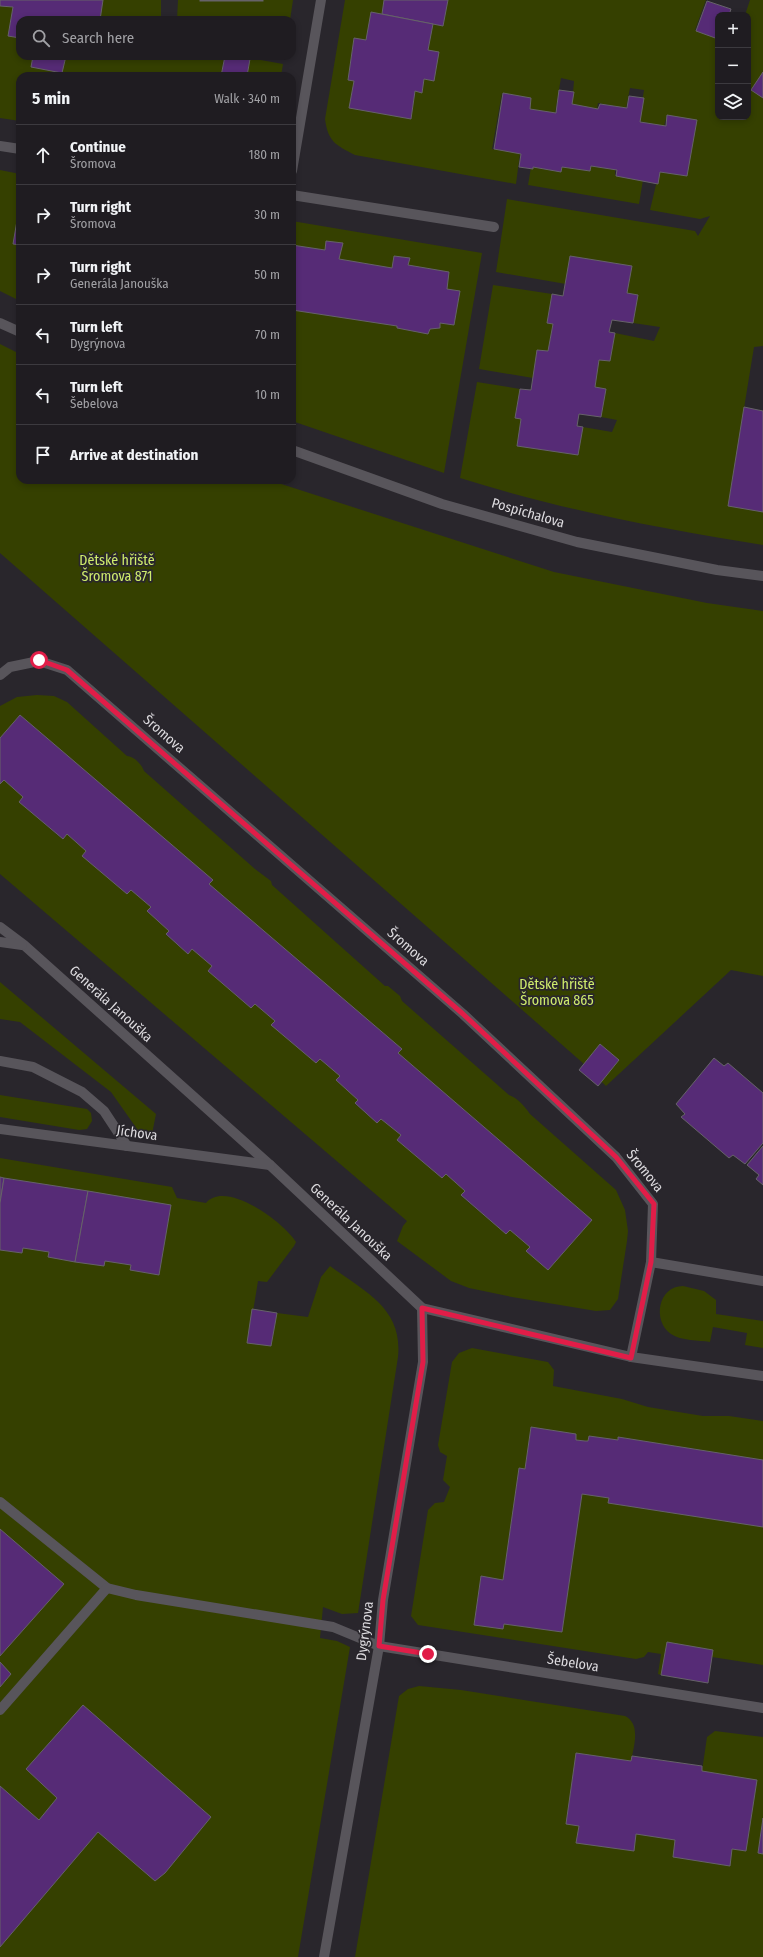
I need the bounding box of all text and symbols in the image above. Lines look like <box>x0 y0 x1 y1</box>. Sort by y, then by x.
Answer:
map controls <box>715 12 751 120</box>
button: + <box>715 12 751 48</box>
search box <box>16 16 296 60</box>
icon: search <box>30 27 52 49</box>
text: Search here <box>62 29 134 47</box>
button: − <box>715 48 751 84</box>
button: layers <box>715 84 751 120</box>
text: 5 min <box>32 88 70 109</box>
text: Walk · 340 m <box>214 91 280 106</box>
text: Continue <box>70 138 126 156</box>
icon: ahead <box>32 144 54 166</box>
text: 180 m <box>249 147 280 162</box>
text: Šromova <box>70 156 116 171</box>
text: Turn right <box>70 198 131 216</box>
icon: right <box>32 204 54 226</box>
text: 30 m <box>254 207 280 222</box>
text: Šromova <box>70 216 116 231</box>
text: Turn right <box>70 258 131 276</box>
icon: right <box>32 264 54 286</box>
text: 50 m <box>254 267 280 282</box>
text: Generála Janouška <box>70 276 169 291</box>
text: Turn left <box>70 318 123 336</box>
icon: left <box>32 324 54 346</box>
text: 70 m <box>255 327 280 342</box>
text: Dygrýnova <box>70 336 125 351</box>
text: Turn left <box>70 378 123 396</box>
icon: left <box>32 384 54 406</box>
text: 10 m <box>255 387 280 402</box>
text: Šebelova <box>70 396 118 411</box>
icon: arrive <box>32 444 54 466</box>
text: Arrive at destination <box>70 446 198 464</box>
street label: Pospíchalova <box>490 494 567 532</box>
park label: Dětské hřiště Šromova 871 <box>79 552 155 585</box>
route start <box>30 651 48 669</box>
street label: Šromova <box>140 711 189 757</box>
street label: Šromova <box>384 924 433 970</box>
street label: Generála Janouška <box>66 962 156 1046</box>
park label: Dětské hřiště Šromova 865 <box>519 976 595 1009</box>
street label: Jíchova <box>115 1122 159 1144</box>
street label: Šromova <box>623 1146 668 1196</box>
street label: Generála Janouška <box>306 1180 396 1264</box>
street label: Dygrýnova <box>353 1600 377 1662</box>
route end <box>419 1645 437 1663</box>
street label: Šebelova <box>546 1650 600 1675</box>

